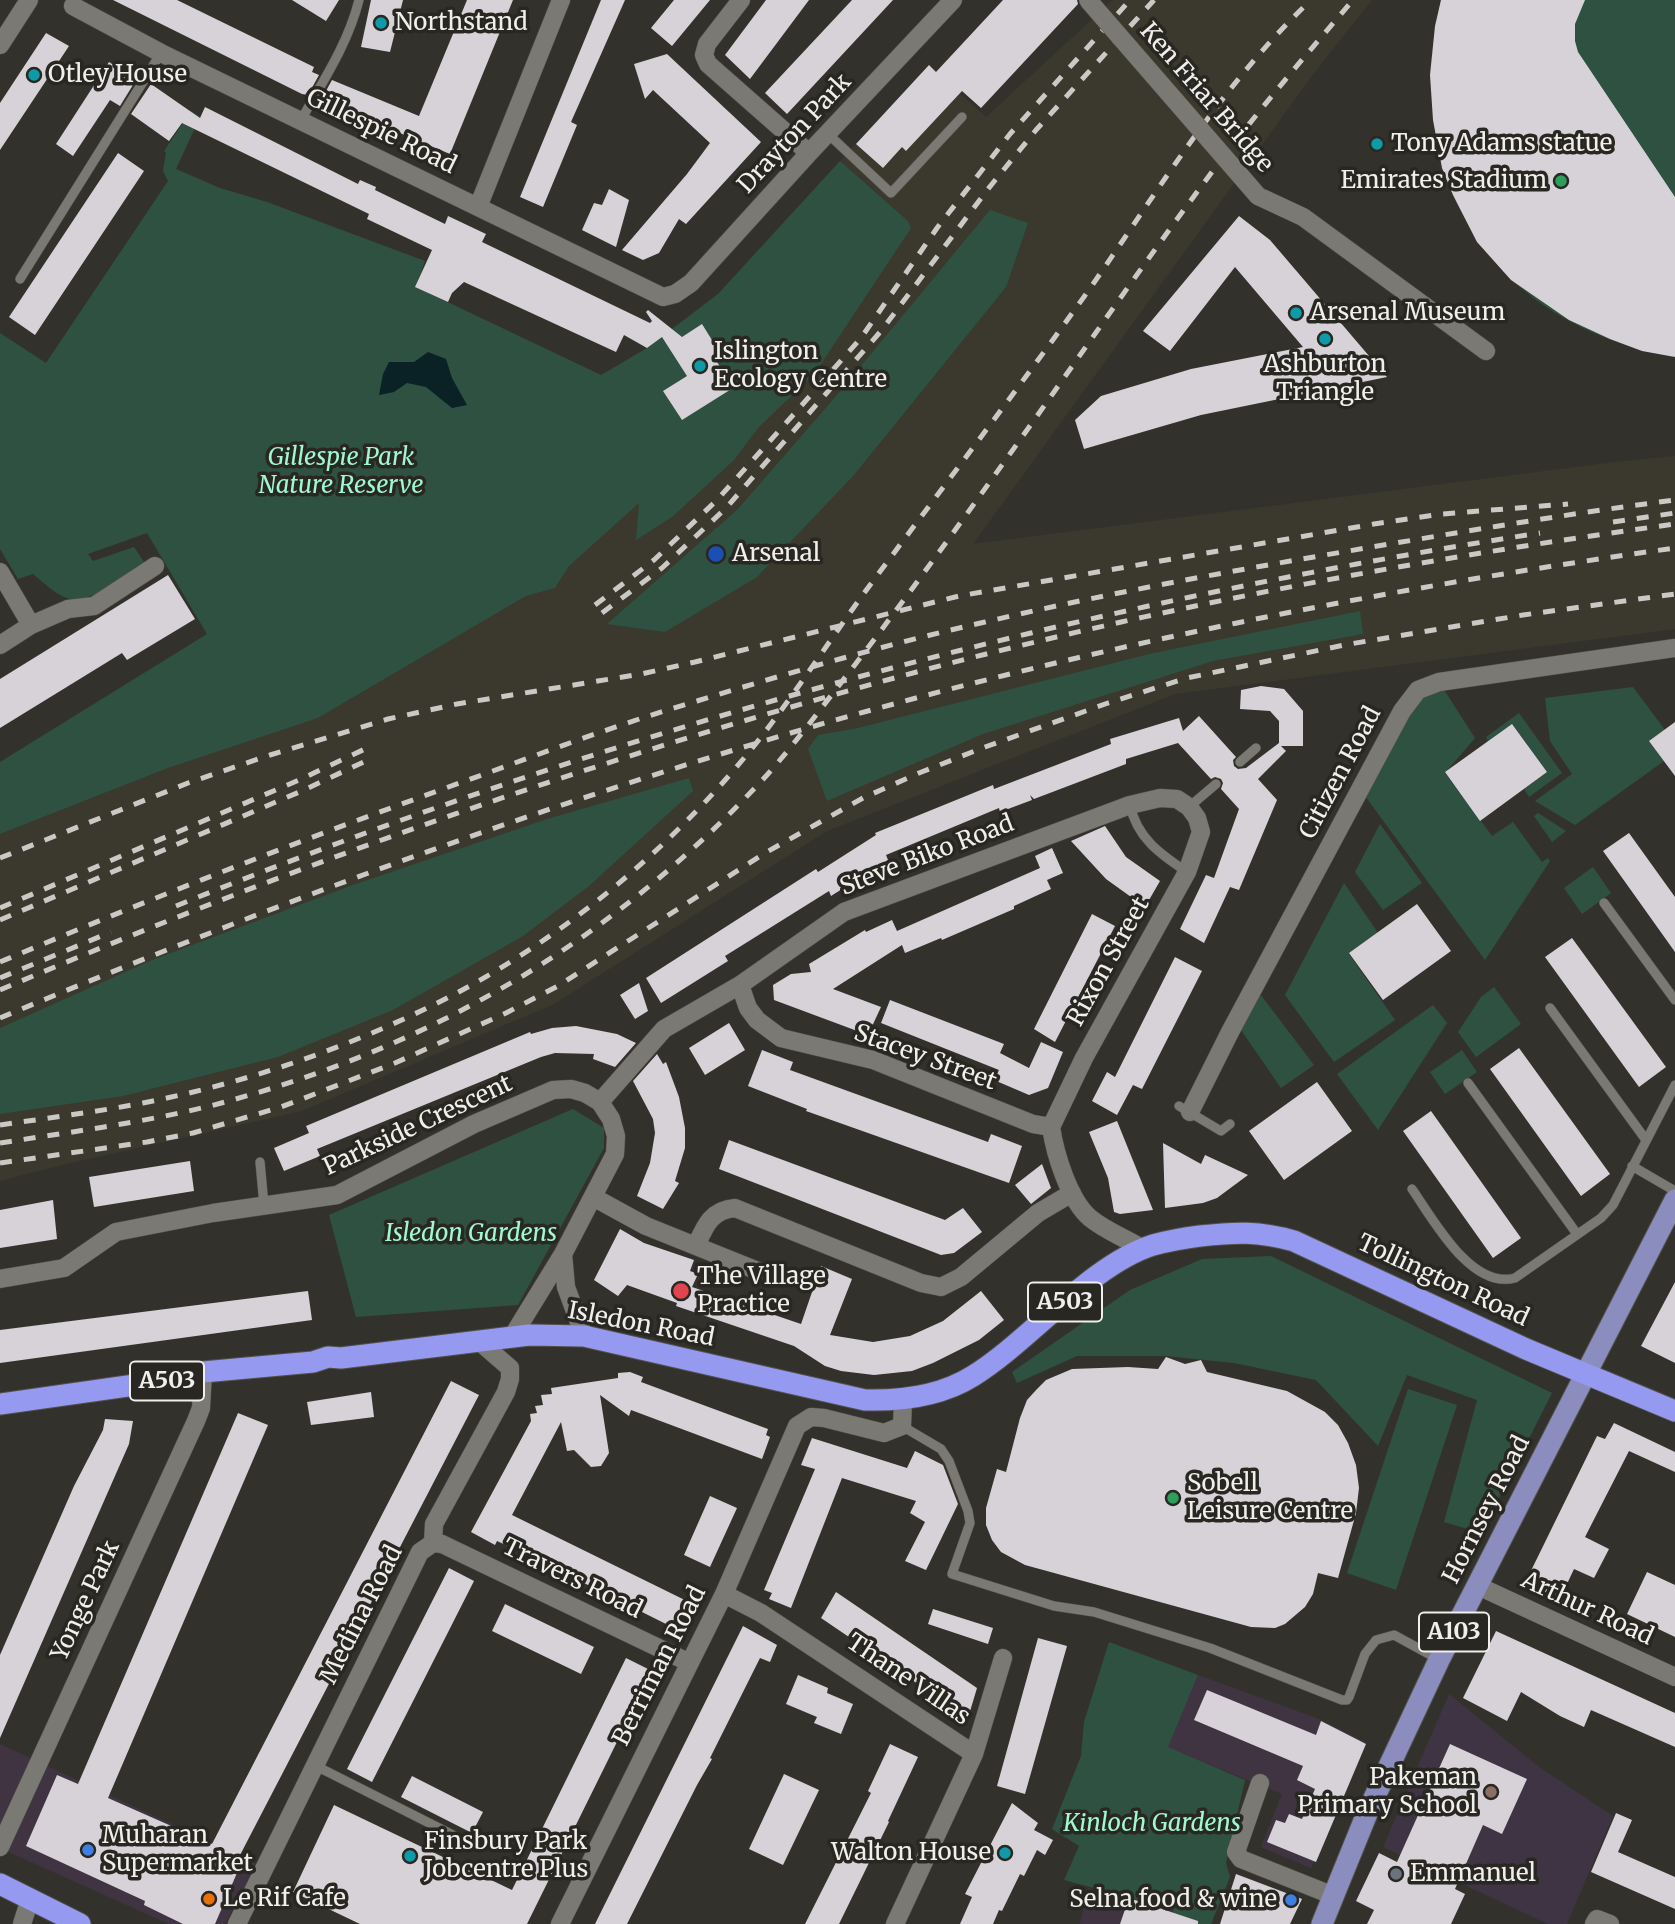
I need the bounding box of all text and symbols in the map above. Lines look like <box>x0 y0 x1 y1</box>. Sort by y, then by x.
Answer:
place label: Northstand <box>395 9 528 37</box>
marker: Northstand <box>373 15 389 31</box>
street label: Ken Friar Bridge <box>1133 17 1279 179</box>
place label: Otley House <box>48 61 187 89</box>
marker: Otley House <box>26 67 42 83</box>
street label: Drayton Park <box>732 68 858 200</box>
street label: Gillespie Road <box>301 83 461 181</box>
place label: Tony Adams statue <box>1391 130 1612 158</box>
marker: Tony Adams statue <box>1369 136 1385 152</box>
place label: Emirates Stadium <box>1341 167 1547 195</box>
marker: Emirates Stadium <box>1553 173 1569 189</box>
place label: Arsenal Museum <box>1310 299 1505 327</box>
marker: Arsenal Museum <box>1288 305 1304 321</box>
marker: Ashburton Triangle <box>1317 331 1333 347</box>
place label: Islington Ecology Centre <box>714 338 887 394</box>
place label: Ashburton Triangle <box>1264 351 1386 407</box>
marker: Islington Ecology Centre <box>692 358 708 374</box>
park label: Gillespie Park Nature Reserve <box>259 444 423 500</box>
place label: Arsenal <box>732 540 820 568</box>
marker: Arsenal <box>706 544 726 564</box>
street label: Citizen Road <box>1294 702 1388 844</box>
street label: Steve Biko Road <box>836 810 1018 902</box>
street label: Rixon Street <box>1062 893 1156 1031</box>
street label: Stacey Street <box>850 1019 1000 1097</box>
street label: Parkside Crescent <box>319 1070 517 1182</box>
park label: Isledon Gardens <box>385 1220 557 1248</box>
street label: Tollington Road <box>1353 1229 1533 1333</box>
place label: The Village Practice <box>697 1263 826 1319</box>
marker: The Village Practice <box>671 1281 691 1301</box>
road number: A503 <box>1028 1282 1102 1322</box>
street label: Isledon Road <box>565 1297 717 1353</box>
road number: A503 <box>130 1362 204 1400</box>
street label: Hornsey Road <box>1437 1431 1537 1589</box>
place label: Sobell Leisure Centre <box>1187 1470 1353 1526</box>
marker: Sobell Leisure Centre <box>1165 1490 1181 1506</box>
street label: Travers Road <box>497 1533 647 1625</box>
street label: Yonge Park <box>46 1536 126 1666</box>
street label: Medina Road <box>315 1541 409 1689</box>
street label: Arthur Road <box>1517 1566 1657 1652</box>
street label: Berriman Road <box>607 1581 713 1751</box>
road number: A103 <box>1419 1612 1489 1652</box>
street label: Thane Villas <box>841 1628 975 1732</box>
place label: Pakeman Primary School <box>1297 1764 1477 1820</box>
marker: Pakeman Primary School <box>1483 1784 1499 1800</box>
park label: Kinloch Gardens <box>1063 1810 1241 1838</box>
place label: Muharan Supermarket <box>102 1822 253 1878</box>
place label: Finsbury Park Jobcentre Plus <box>424 1828 588 1884</box>
place label: Walton House <box>831 1839 991 1867</box>
marker: Muharan Supermarket <box>80 1842 96 1858</box>
marker: Walton House <box>997 1845 1013 1861</box>
marker: Finsbury Park Jobcentre Plus <box>402 1848 418 1864</box>
place label: Emmanuel <box>1410 1860 1536 1888</box>
marker: Emmanuel <box>1388 1866 1404 1882</box>
place label: Le Rif Cafe <box>223 1885 346 1913</box>
place label: Selna food & wine <box>1069 1886 1277 1914</box>
marker: Le Rif Cafe <box>201 1891 217 1907</box>
marker: Selna food & wine <box>1283 1892 1299 1908</box>

